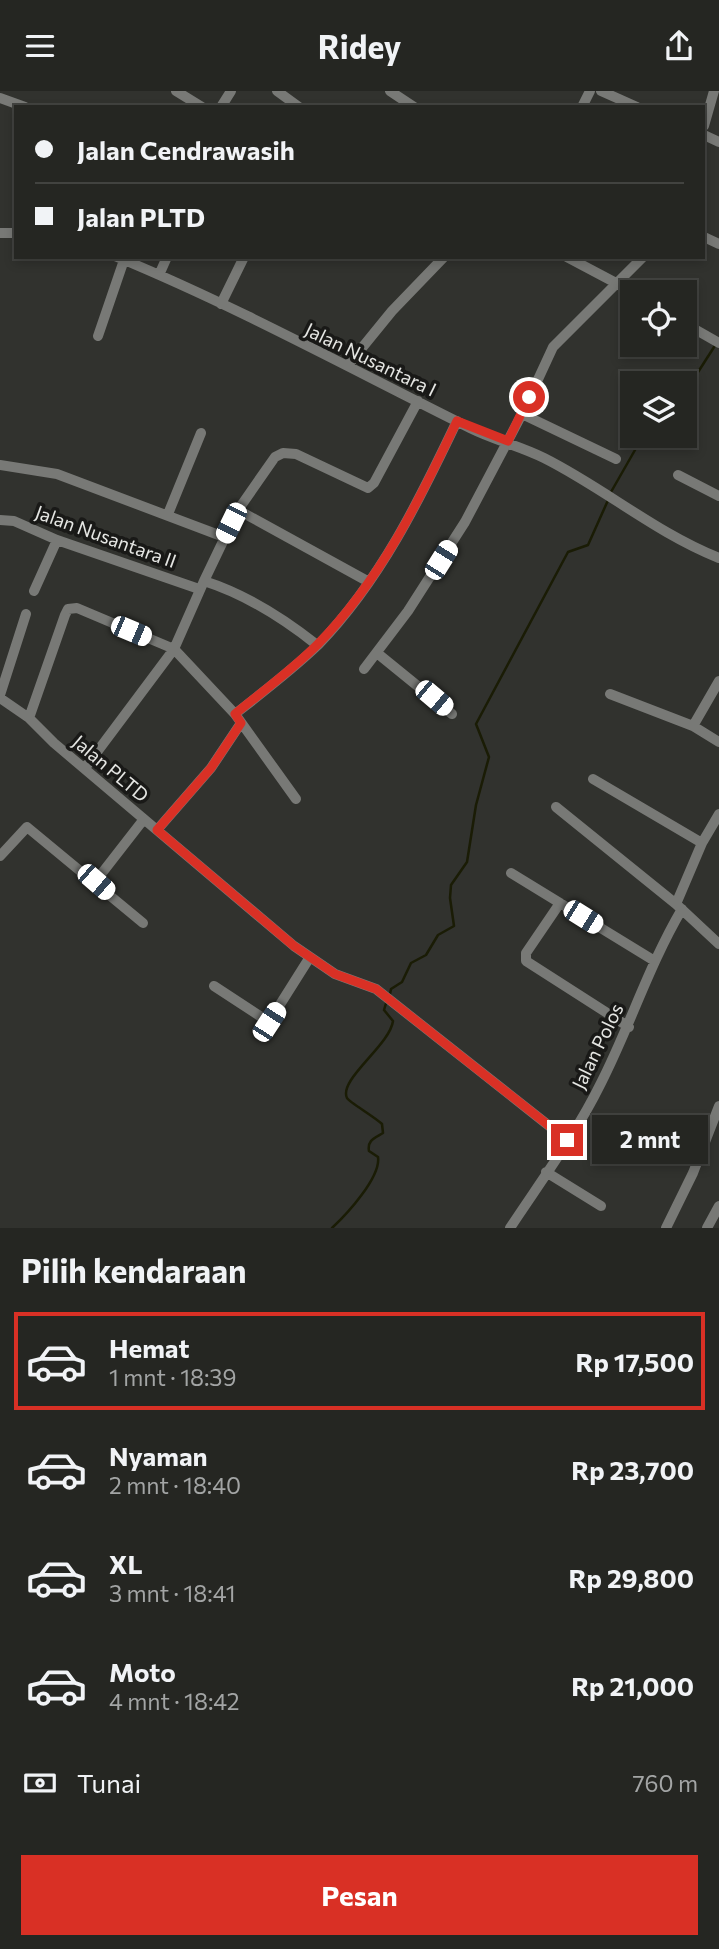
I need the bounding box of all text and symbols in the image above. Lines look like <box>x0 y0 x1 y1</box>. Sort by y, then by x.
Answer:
text: Ridey <box>318 26 401 66</box>
icon: menu <box>21 27 59 65</box>
icon: share <box>660 27 698 65</box>
text: Jalan Cendrawasih <box>77 134 295 165</box>
text: Jalan PLTD <box>77 201 205 232</box>
map controls <box>620 280 697 448</box>
button: locate <box>620 280 697 357</box>
street label: Jalan Nusantara I <box>302 317 440 401</box>
button: layers <box>620 371 697 448</box>
route start <box>513 381 545 413</box>
street label: Jalan Nusantara II <box>32 500 180 572</box>
car <box>213 500 250 546</box>
car <box>421 537 462 583</box>
car <box>108 613 155 649</box>
car <box>412 676 457 720</box>
street label: Jalan PLTD <box>68 730 154 806</box>
car <box>74 860 119 904</box>
car <box>560 897 607 937</box>
car <box>249 999 290 1045</box>
street label: Jalan Polos <box>566 999 628 1093</box>
callout: 2 mnt <box>592 1115 707 1165</box>
route end <box>551 1124 583 1156</box>
text: 2 mnt <box>620 1125 680 1153</box>
text: Pilih kendaraan <box>21 1250 247 1290</box>
icon: car <box>25 1330 88 1393</box>
text: Hemat <box>109 1332 190 1363</box>
text: Rp 17,500 <box>575 1346 694 1377</box>
text: 1 mnt · 18:39 <box>109 1363 236 1391</box>
icon: car <box>25 1438 88 1501</box>
text: Nyaman <box>109 1440 208 1471</box>
text: Rp 23,700 <box>571 1454 694 1485</box>
text: 2 mnt · 18:40 <box>109 1471 241 1499</box>
icon: car <box>25 1546 88 1609</box>
text: XL <box>109 1548 143 1579</box>
text: Rp 29,800 <box>569 1562 694 1593</box>
text: 3 mnt · 18:41 <box>109 1579 236 1607</box>
icon: car <box>25 1654 88 1717</box>
text: Moto <box>109 1656 176 1687</box>
text: Rp 21,000 <box>571 1670 694 1701</box>
text: 4 mnt · 18:42 <box>109 1687 240 1715</box>
icon: cash <box>21 1764 59 1802</box>
text: Tunai <box>77 1767 141 1798</box>
text: 760 m <box>632 1769 698 1797</box>
button: Pesan <box>21 1855 698 1935</box>

